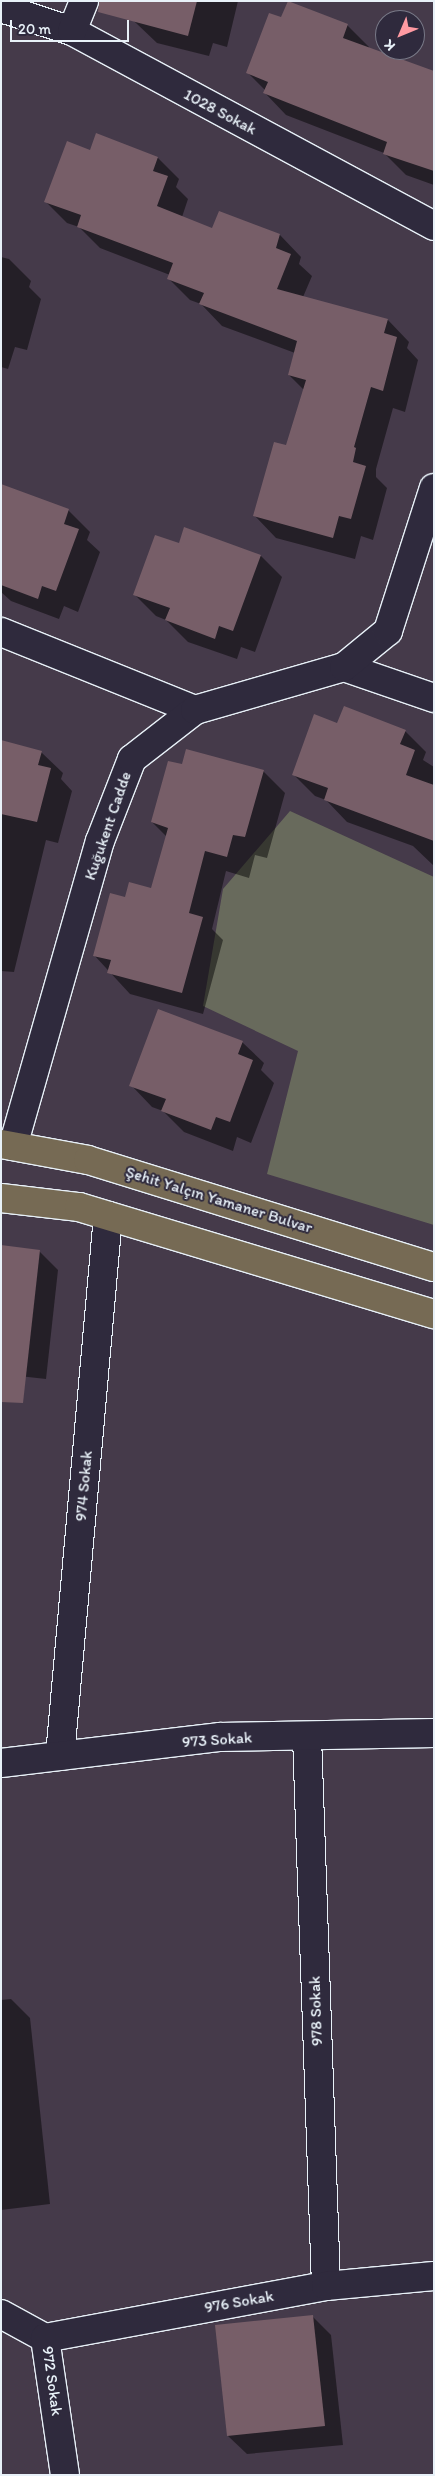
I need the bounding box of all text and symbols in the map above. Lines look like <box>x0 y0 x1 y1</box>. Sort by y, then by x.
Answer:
scale bar <box>12 10 131 42</box>
north arrow <box>375 10 425 60</box>
text: 20 m <box>18 20 51 38</box>
text: K <box>381 36 399 54</box>
street label: 1028 Sokak <box>180 85 260 139</box>
street label: Kuğukent Cadde <box>80 769 136 883</box>
street label: Şehit Yalçın Yamaner Bulvar <box>124 1163 314 1237</box>
street label: 974 Sokak <box>71 1450 97 1522</box>
street label: 973 Sokak <box>181 1728 253 1752</box>
street label: 978 Sokak <box>305 1976 327 2046</box>
street label: 976 Sokak <box>203 2286 275 2318</box>
street label: 972 Sokak <box>38 2345 66 2417</box>

